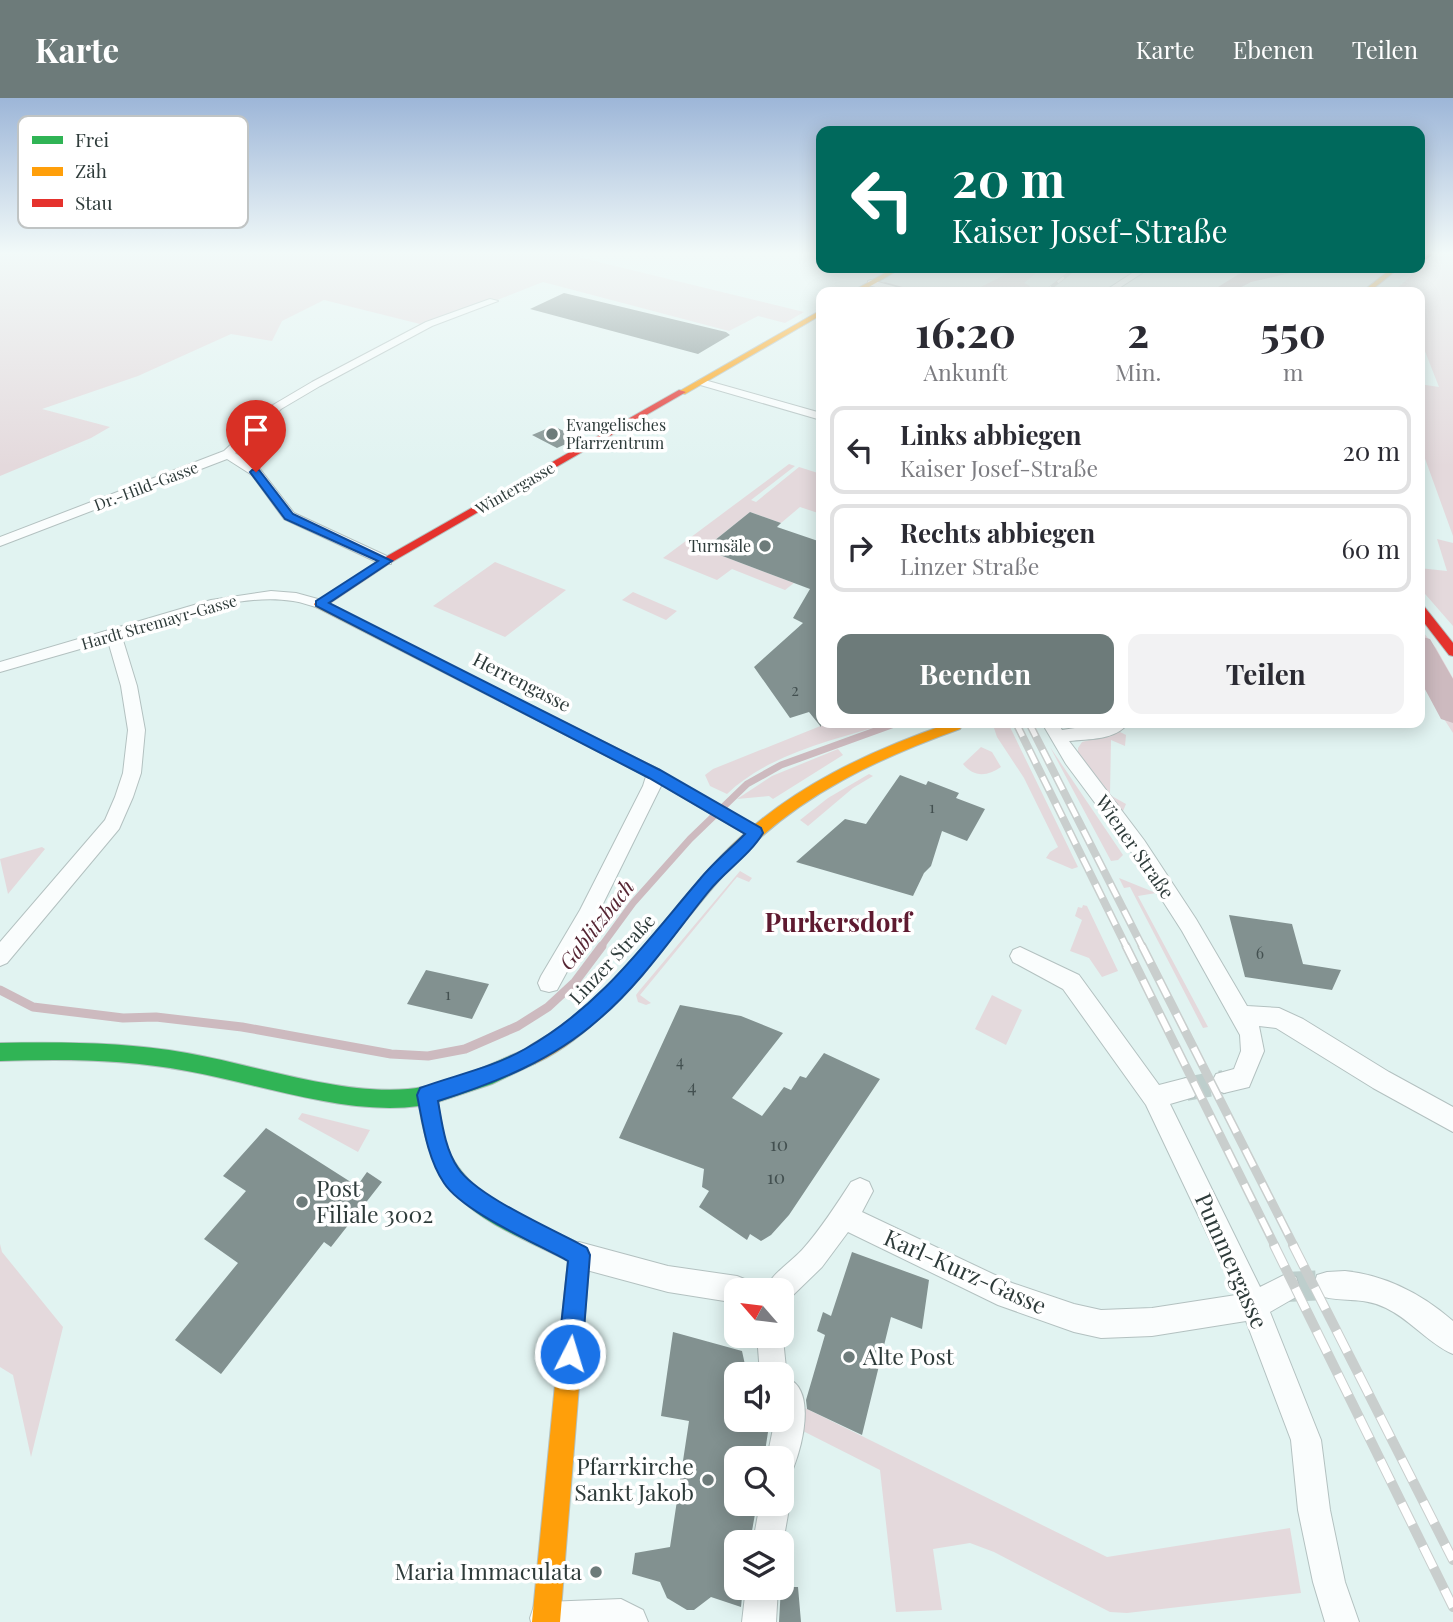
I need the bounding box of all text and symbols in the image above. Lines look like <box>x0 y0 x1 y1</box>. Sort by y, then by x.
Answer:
text: Karte <box>35 27 119 71</box>
text: Karte <box>1136 33 1195 65</box>
text: Ebenen <box>1233 33 1314 65</box>
text: Teilen <box>1352 33 1418 65</box>
legend <box>18 116 248 228</box>
text: Frei <box>75 126 110 152</box>
text: 20 m <box>952 145 1065 210</box>
icon: left <box>837 154 928 245</box>
text: Zäh <box>75 157 107 183</box>
text: Stau <box>75 189 113 215</box>
text: Kaiser Josef-Straße <box>952 208 1228 251</box>
text: 16:20 <box>915 303 1016 359</box>
text: 2 <box>1127 303 1149 359</box>
text: 550 <box>1260 303 1326 359</box>
text: Ankunft <box>924 356 1007 387</box>
text: Min. <box>1115 356 1161 387</box>
text: m <box>1283 356 1303 387</box>
pin <box>226 400 286 472</box>
icon: arrive <box>237 411 275 449</box>
place label: Evangelisches Pfarrzentrum <box>566 414 666 453</box>
text: Links abbiegen <box>900 417 1081 452</box>
marker: Evangelisches Pfarrzentrum <box>544 426 560 442</box>
icon: left <box>841 431 879 469</box>
text: 20 m <box>1342 433 1400 468</box>
text: Kaiser Josef-Straße <box>900 452 1098 483</box>
street label: Dr.-Hild-Gasse <box>91 456 201 515</box>
street label: Wintergasse <box>471 457 558 519</box>
text: Rechts abbiegen <box>900 515 1095 550</box>
icon: right <box>841 529 879 567</box>
text: 60 m <box>1341 531 1400 566</box>
place label: Turnsäle <box>689 535 751 556</box>
marker: Turnsäle <box>757 538 773 554</box>
text: Linzer Straße <box>900 550 1039 581</box>
street label: Hardt Stremayr-Gasse <box>79 589 239 654</box>
button: Beenden <box>837 634 1114 714</box>
button: Teilen <box>1128 634 1404 714</box>
street label: Herrengasse <box>469 645 576 717</box>
house number: 2 <box>791 679 799 700</box>
street label: Wiener Straße <box>1090 788 1181 904</box>
house number: 1 <box>929 796 935 817</box>
water label: Gablitzbach <box>552 873 639 974</box>
district label: Purkersdorf <box>764 904 914 939</box>
street label: Linzer Straße <box>562 907 660 1009</box>
house number: 6 <box>1256 942 1264 963</box>
house number: 1 <box>445 983 451 1004</box>
house number: 4 <box>676 1050 684 1071</box>
house number: 4 <box>687 1072 697 1098</box>
house number: 10 <box>770 1130 788 1156</box>
house number: 10 <box>767 1163 785 1189</box>
place label: Post Filiale 3002 <box>316 1172 433 1229</box>
street label: Pummergasse <box>1189 1188 1276 1333</box>
marker: Post Filiale 3002 <box>294 1194 310 1210</box>
street label: Karl-Kurz-Gasse <box>879 1221 1052 1320</box>
north arrow <box>724 1278 794 1348</box>
map controls <box>724 1278 794 1600</box>
position arrow <box>533 1317 607 1391</box>
place label: Alte Post <box>862 1340 955 1371</box>
marker: Alte Post <box>841 1349 857 1365</box>
button: sound <box>724 1362 794 1432</box>
button: search <box>724 1446 794 1516</box>
place label: Pfarrkirche Sankt Jakob <box>574 1450 694 1507</box>
marker: Pfarrkirche Sankt Jakob <box>700 1472 716 1488</box>
button: layers <box>724 1530 794 1600</box>
place label: Maria Immaculata <box>394 1555 583 1586</box>
marker: Maria Immaculata <box>588 1564 604 1580</box>

